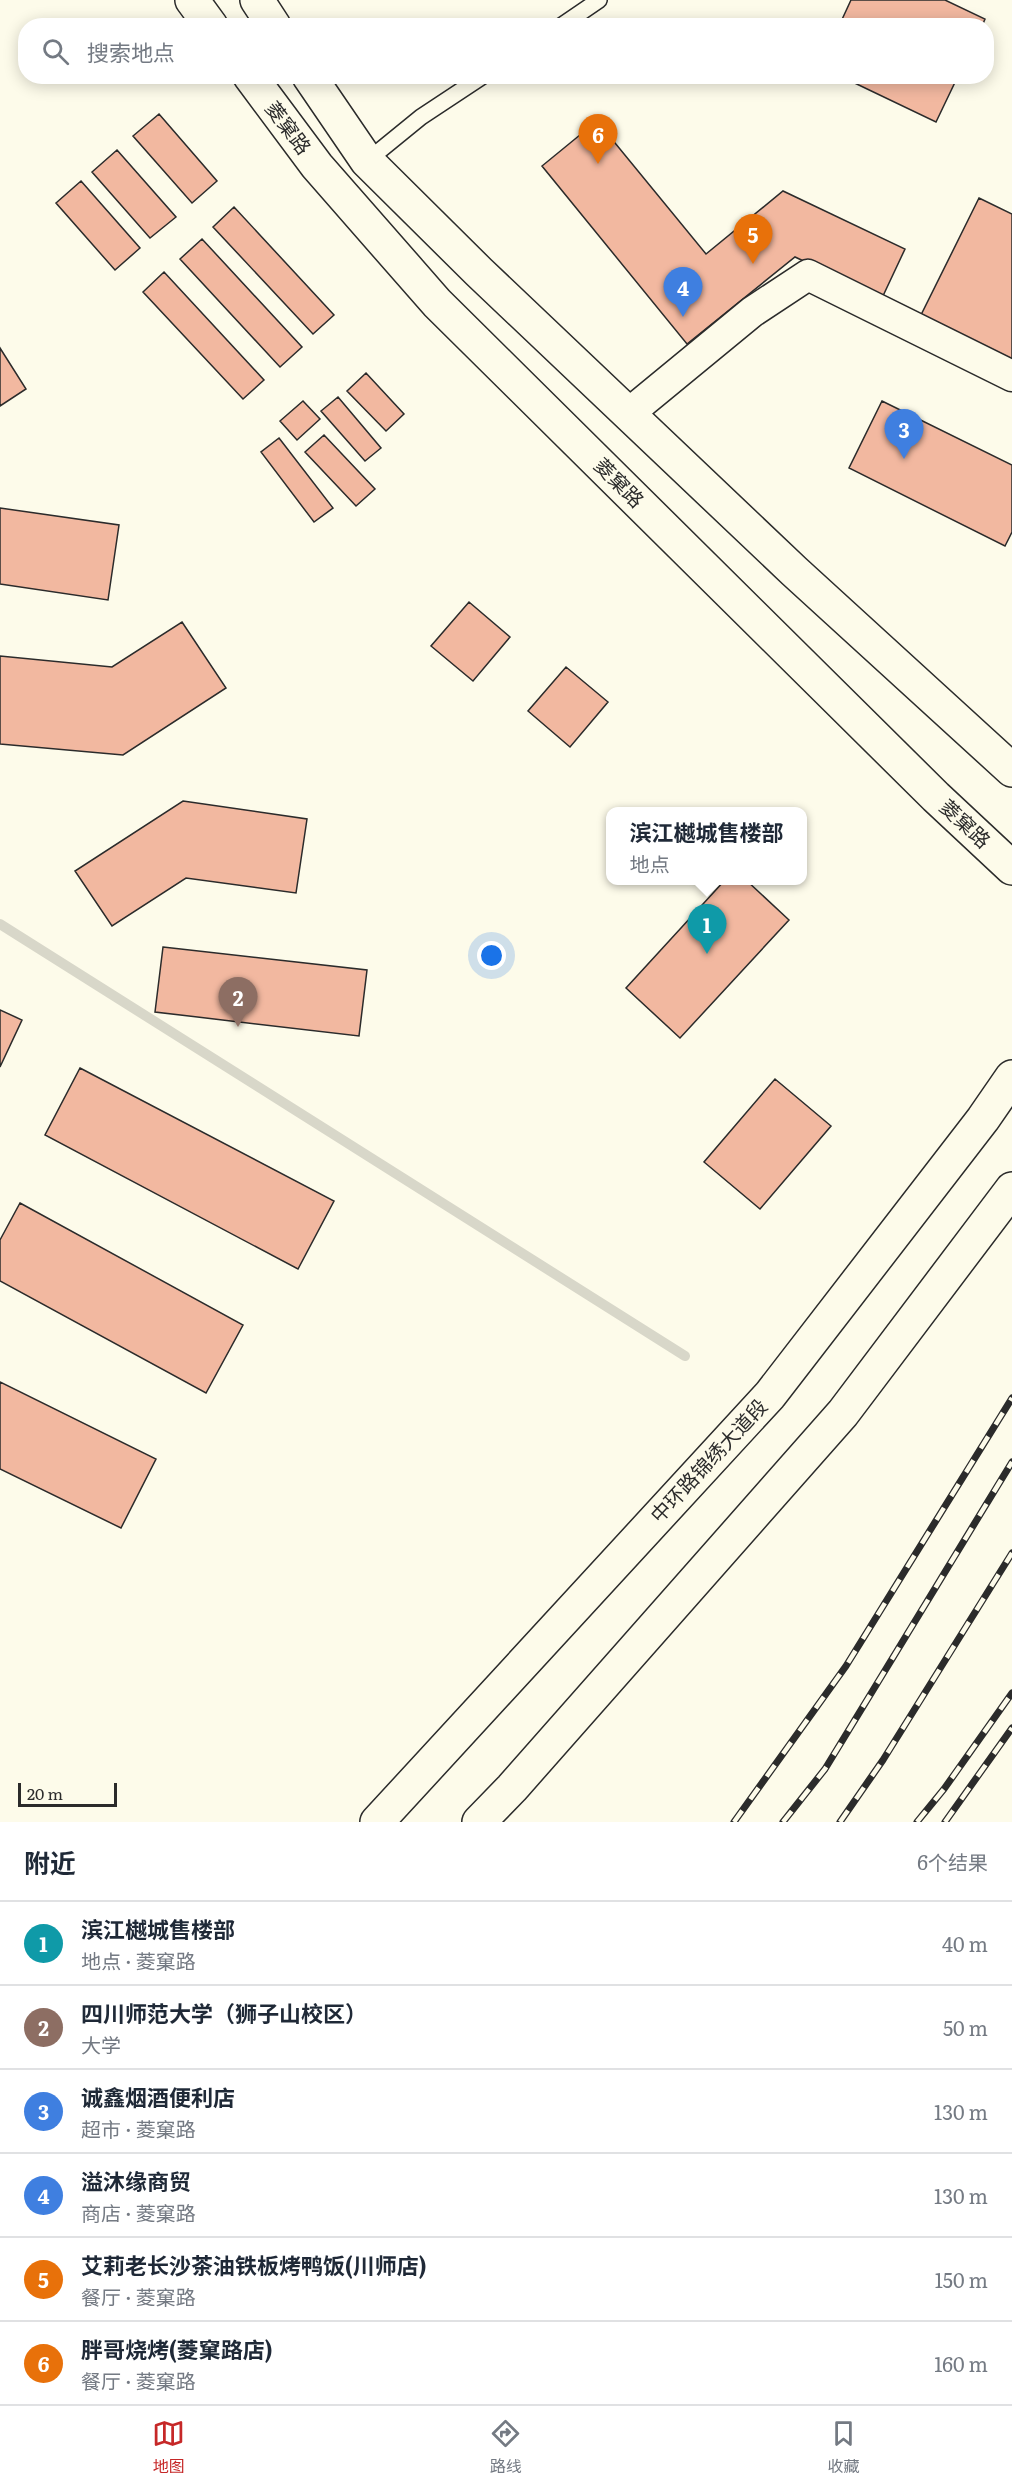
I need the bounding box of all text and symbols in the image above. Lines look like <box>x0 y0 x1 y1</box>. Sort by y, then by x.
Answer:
search box <box>18 18 994 84</box>
icon: search <box>39 35 72 68</box>
text: 搜索地点 <box>87 35 175 68</box>
street label: 菱窠路 <box>260 94 320 160</box>
pin: 6 <box>578 114 618 164</box>
pin: 5 <box>734 214 772 264</box>
pin: 4 <box>664 268 702 317</box>
pin: 3 <box>884 410 924 459</box>
street label: 菱窠路 <box>589 450 652 513</box>
street label: 菱窠路 <box>934 791 999 854</box>
popup <box>606 807 807 885</box>
text: 滨江樾城售楼部 <box>629 815 784 848</box>
text: 地点 <box>629 848 669 878</box>
pin: 1 <box>688 904 726 954</box>
your location <box>477 941 506 970</box>
pin: 2 <box>218 978 258 1027</box>
street label: 中环路锦绣大道段 <box>642 1391 773 1528</box>
scale bar <box>18 1780 117 1808</box>
text: 20 m <box>27 1781 63 1805</box>
text: 附近 <box>24 1842 76 1881</box>
text: 6个结果 <box>917 1846 988 1876</box>
text: 滨江樾城售楼部 <box>81 1912 235 1945</box>
text: 1 <box>39 1928 48 1958</box>
text: 40 m <box>942 1928 988 1958</box>
text: 地点 · 菱窠路 <box>81 1945 196 1975</box>
text: 四川师范大学（狮子山校区） <box>81 1996 367 2029</box>
text: 2 <box>38 2012 49 2042</box>
text: 50 m <box>943 2012 988 2042</box>
text: 大学 <box>81 2029 121 2059</box>
text: 诚鑫烟酒便利店 <box>81 2080 235 2113</box>
text: 3 <box>38 2096 49 2126</box>
text: 130 m <box>934 2096 988 2126</box>
text: 超市 · 菱窠路 <box>81 2113 196 2143</box>
text: 溢沐缘商贸 <box>81 2164 191 2197</box>
text: 4 <box>37 2180 50 2210</box>
text: 130 m <box>934 2180 988 2210</box>
text: 商店 · 菱窠路 <box>81 2197 196 2227</box>
text: 艾莉老长沙茶油铁板烤鸭饭(川师店) <box>81 2248 427 2281</box>
text: 5 <box>38 2264 49 2294</box>
text: 150 m <box>935 2264 988 2294</box>
text: 餐厅 · 菱窠路 <box>81 2281 196 2311</box>
text: 胖哥烧烤(菱窠路店) <box>81 2332 273 2365</box>
text: 6 <box>38 2348 49 2378</box>
text: 160 m <box>934 2348 988 2378</box>
text: 餐厅 · 菱窠路 <box>81 2365 196 2395</box>
tab: 地图 <box>152 2417 185 2477</box>
tab: 路线 <box>489 2417 522 2477</box>
tab: 收藏 <box>827 2417 860 2477</box>

